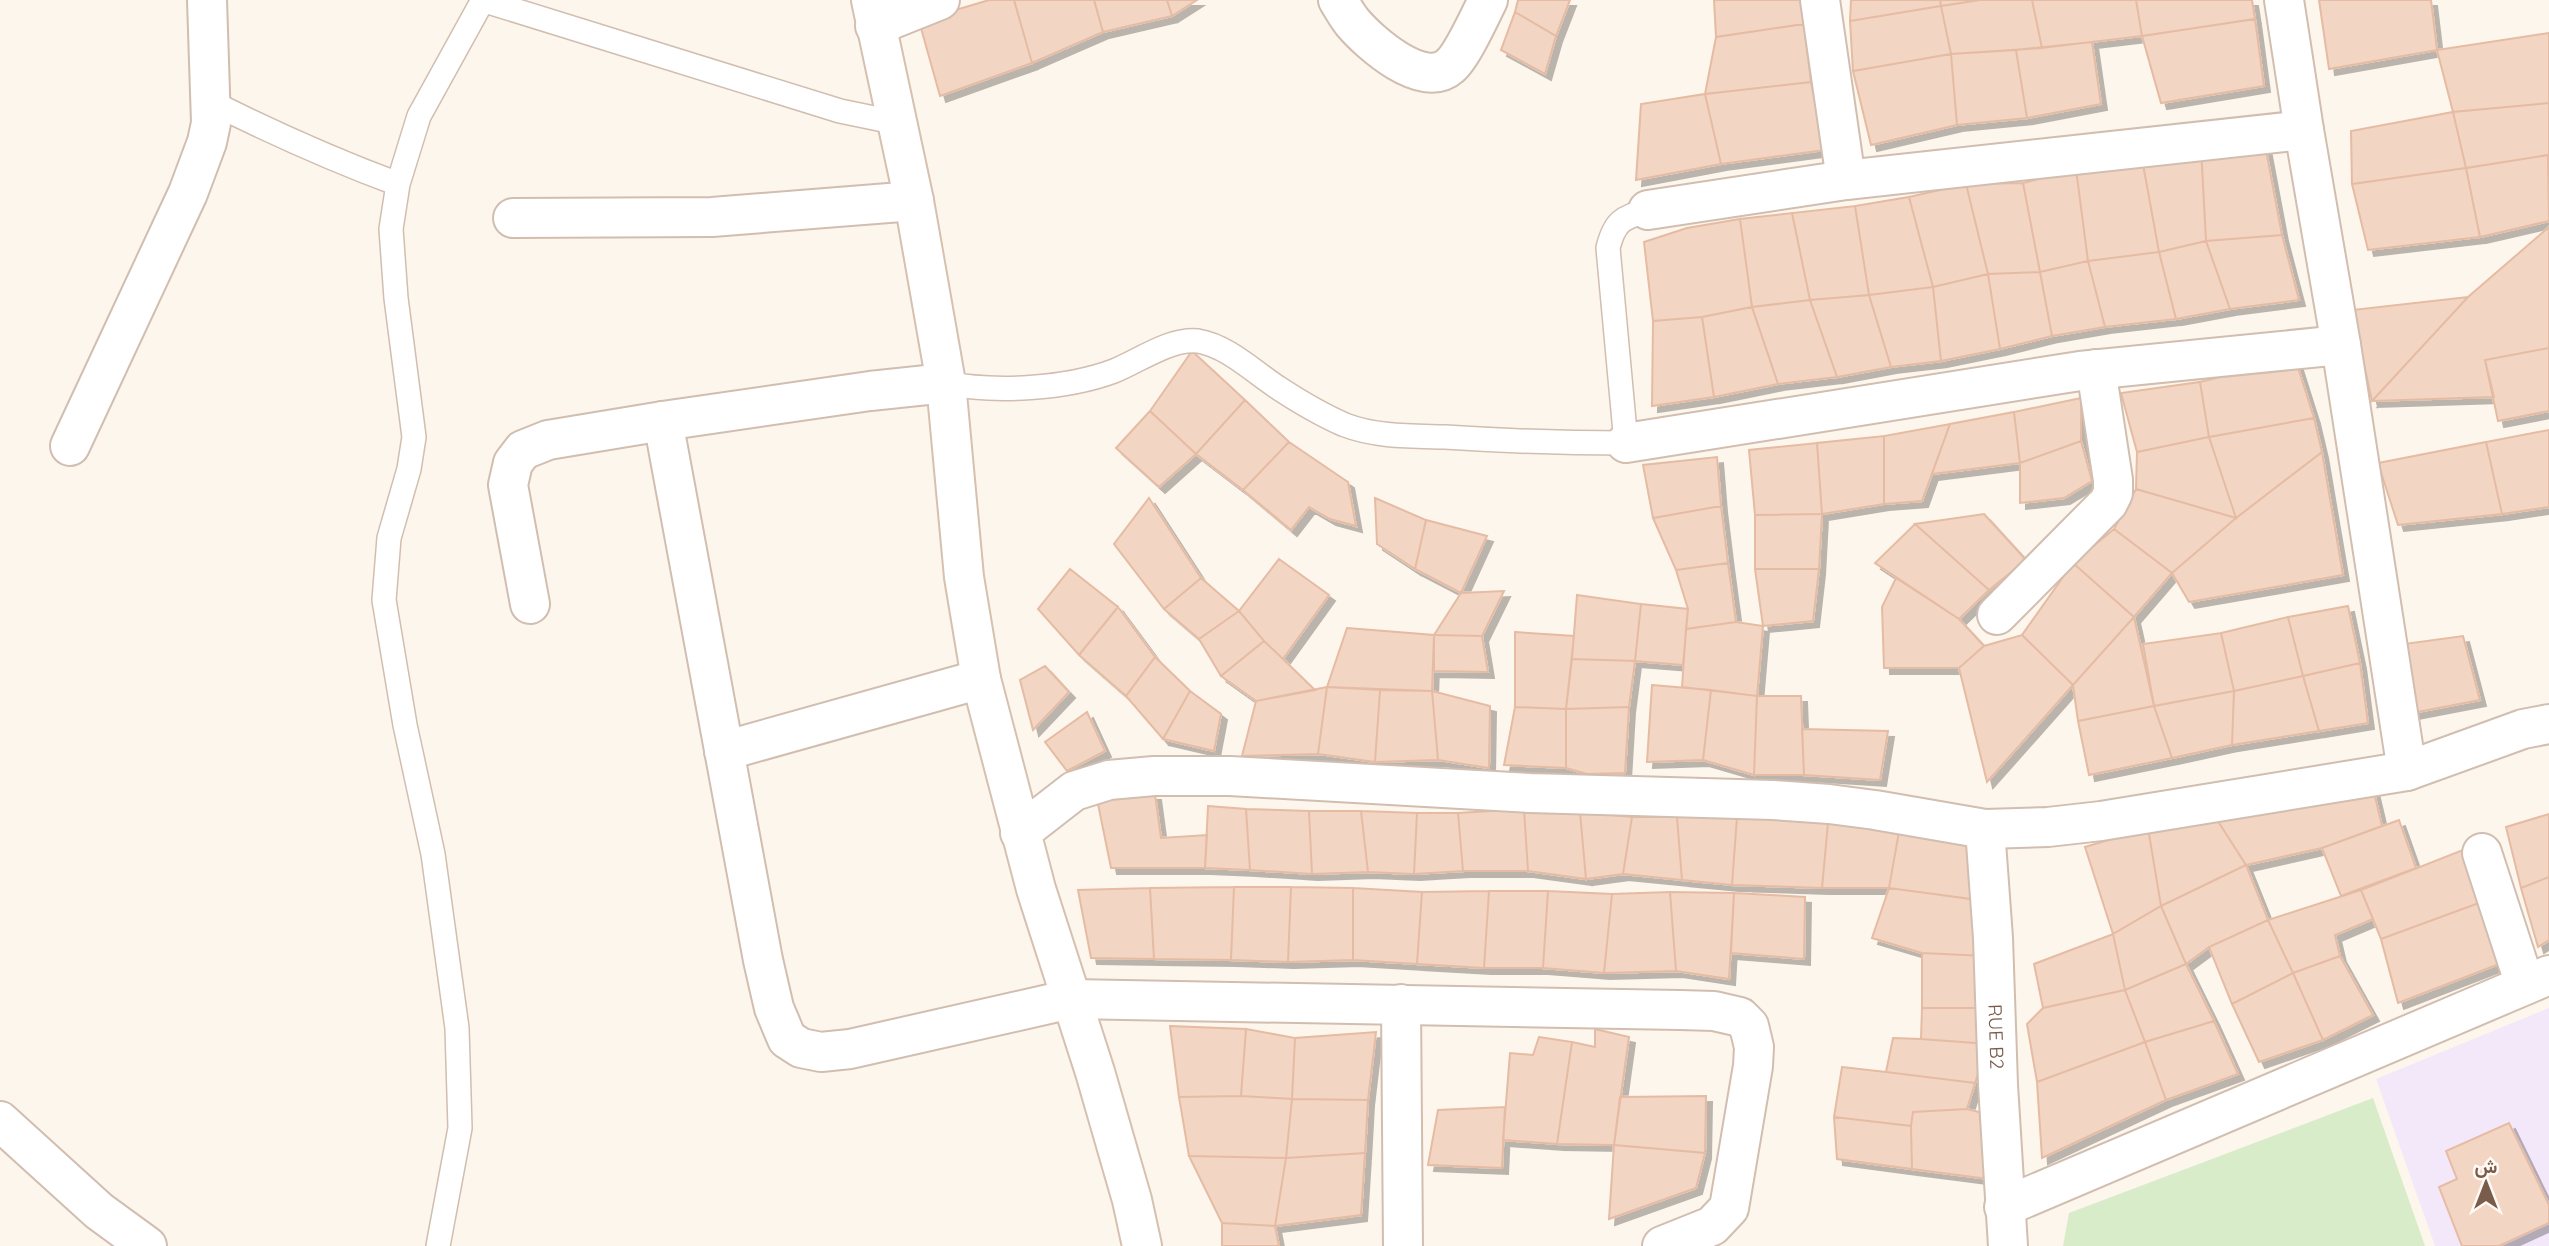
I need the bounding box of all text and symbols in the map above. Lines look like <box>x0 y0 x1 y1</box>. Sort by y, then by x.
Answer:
street label: RUE B2 <box>1983 1004 2009 1070</box>
north arrow <box>2451 1148 2521 1218</box>
text: ش <box>2475 1154 2498 1178</box>

